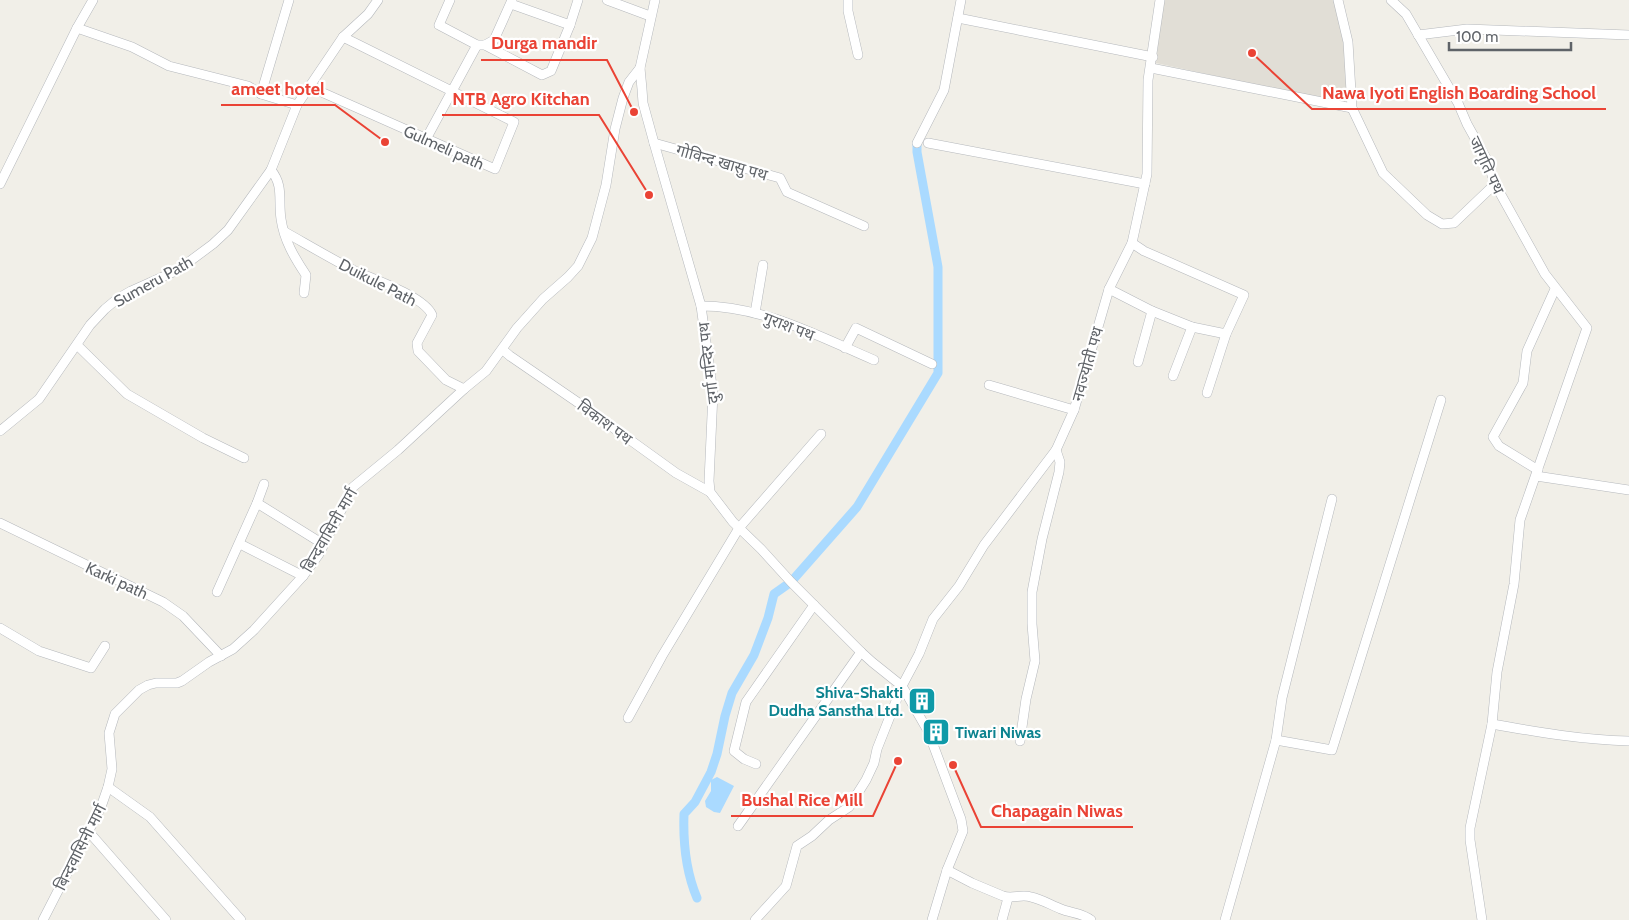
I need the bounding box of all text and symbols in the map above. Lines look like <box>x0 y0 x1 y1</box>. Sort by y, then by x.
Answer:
scale bar <box>1449 20 1572 52</box>
callout: Durga mandir <box>481 27 607 60</box>
text: 100 m <box>1456 28 1498 46</box>
text: Durga mandir <box>491 32 597 54</box>
callout: ameet hotel <box>221 72 335 105</box>
callout: Nawa Iyoti English Boarding School <box>1312 76 1606 109</box>
text: ameet hotel <box>231 78 325 100</box>
callout: NTB Agro Kitchan <box>442 82 599 115</box>
text: Nawa Iyoti English Boarding School <box>1322 82 1596 104</box>
text: NTB Agro Kitchan <box>452 88 590 110</box>
street label: Gulmeli path <box>401 121 487 174</box>
street label: जागृति पथ <box>1464 133 1508 198</box>
street label: गोविन्द खासु पथ <box>674 140 770 186</box>
street label: Sumeru Path <box>110 252 196 311</box>
street label: Duikule Path <box>336 255 420 310</box>
street label: गुराश पथ <box>760 308 818 346</box>
street label: दुर्गा मन्दिर पथ <box>694 320 724 405</box>
street label: नवज्योती पथ <box>1068 324 1107 404</box>
street label: विकाश पथ <box>574 396 637 449</box>
street label: बिन्दवासिनी मार्ग <box>298 484 362 576</box>
street label: Karki path <box>83 558 151 603</box>
place label: Shiva-Shakti Dudha Sanstha Ltd. <box>769 683 903 720</box>
building icon: Shiva-Shakti Dudha Sanstha Ltd. <box>907 686 937 716</box>
building icon: Tiwari Niwas <box>921 717 951 747</box>
place label: Tiwari Niwas <box>955 723 1041 742</box>
callout: Bushal Rice Mill <box>731 783 873 816</box>
text: Bushal Rice Mill <box>741 789 863 811</box>
callout: Chapagain Niwas <box>981 794 1133 827</box>
street label: बिन्दवासिनी मार्ग <box>51 800 111 893</box>
text: Chapagain Niwas <box>991 800 1123 822</box>

